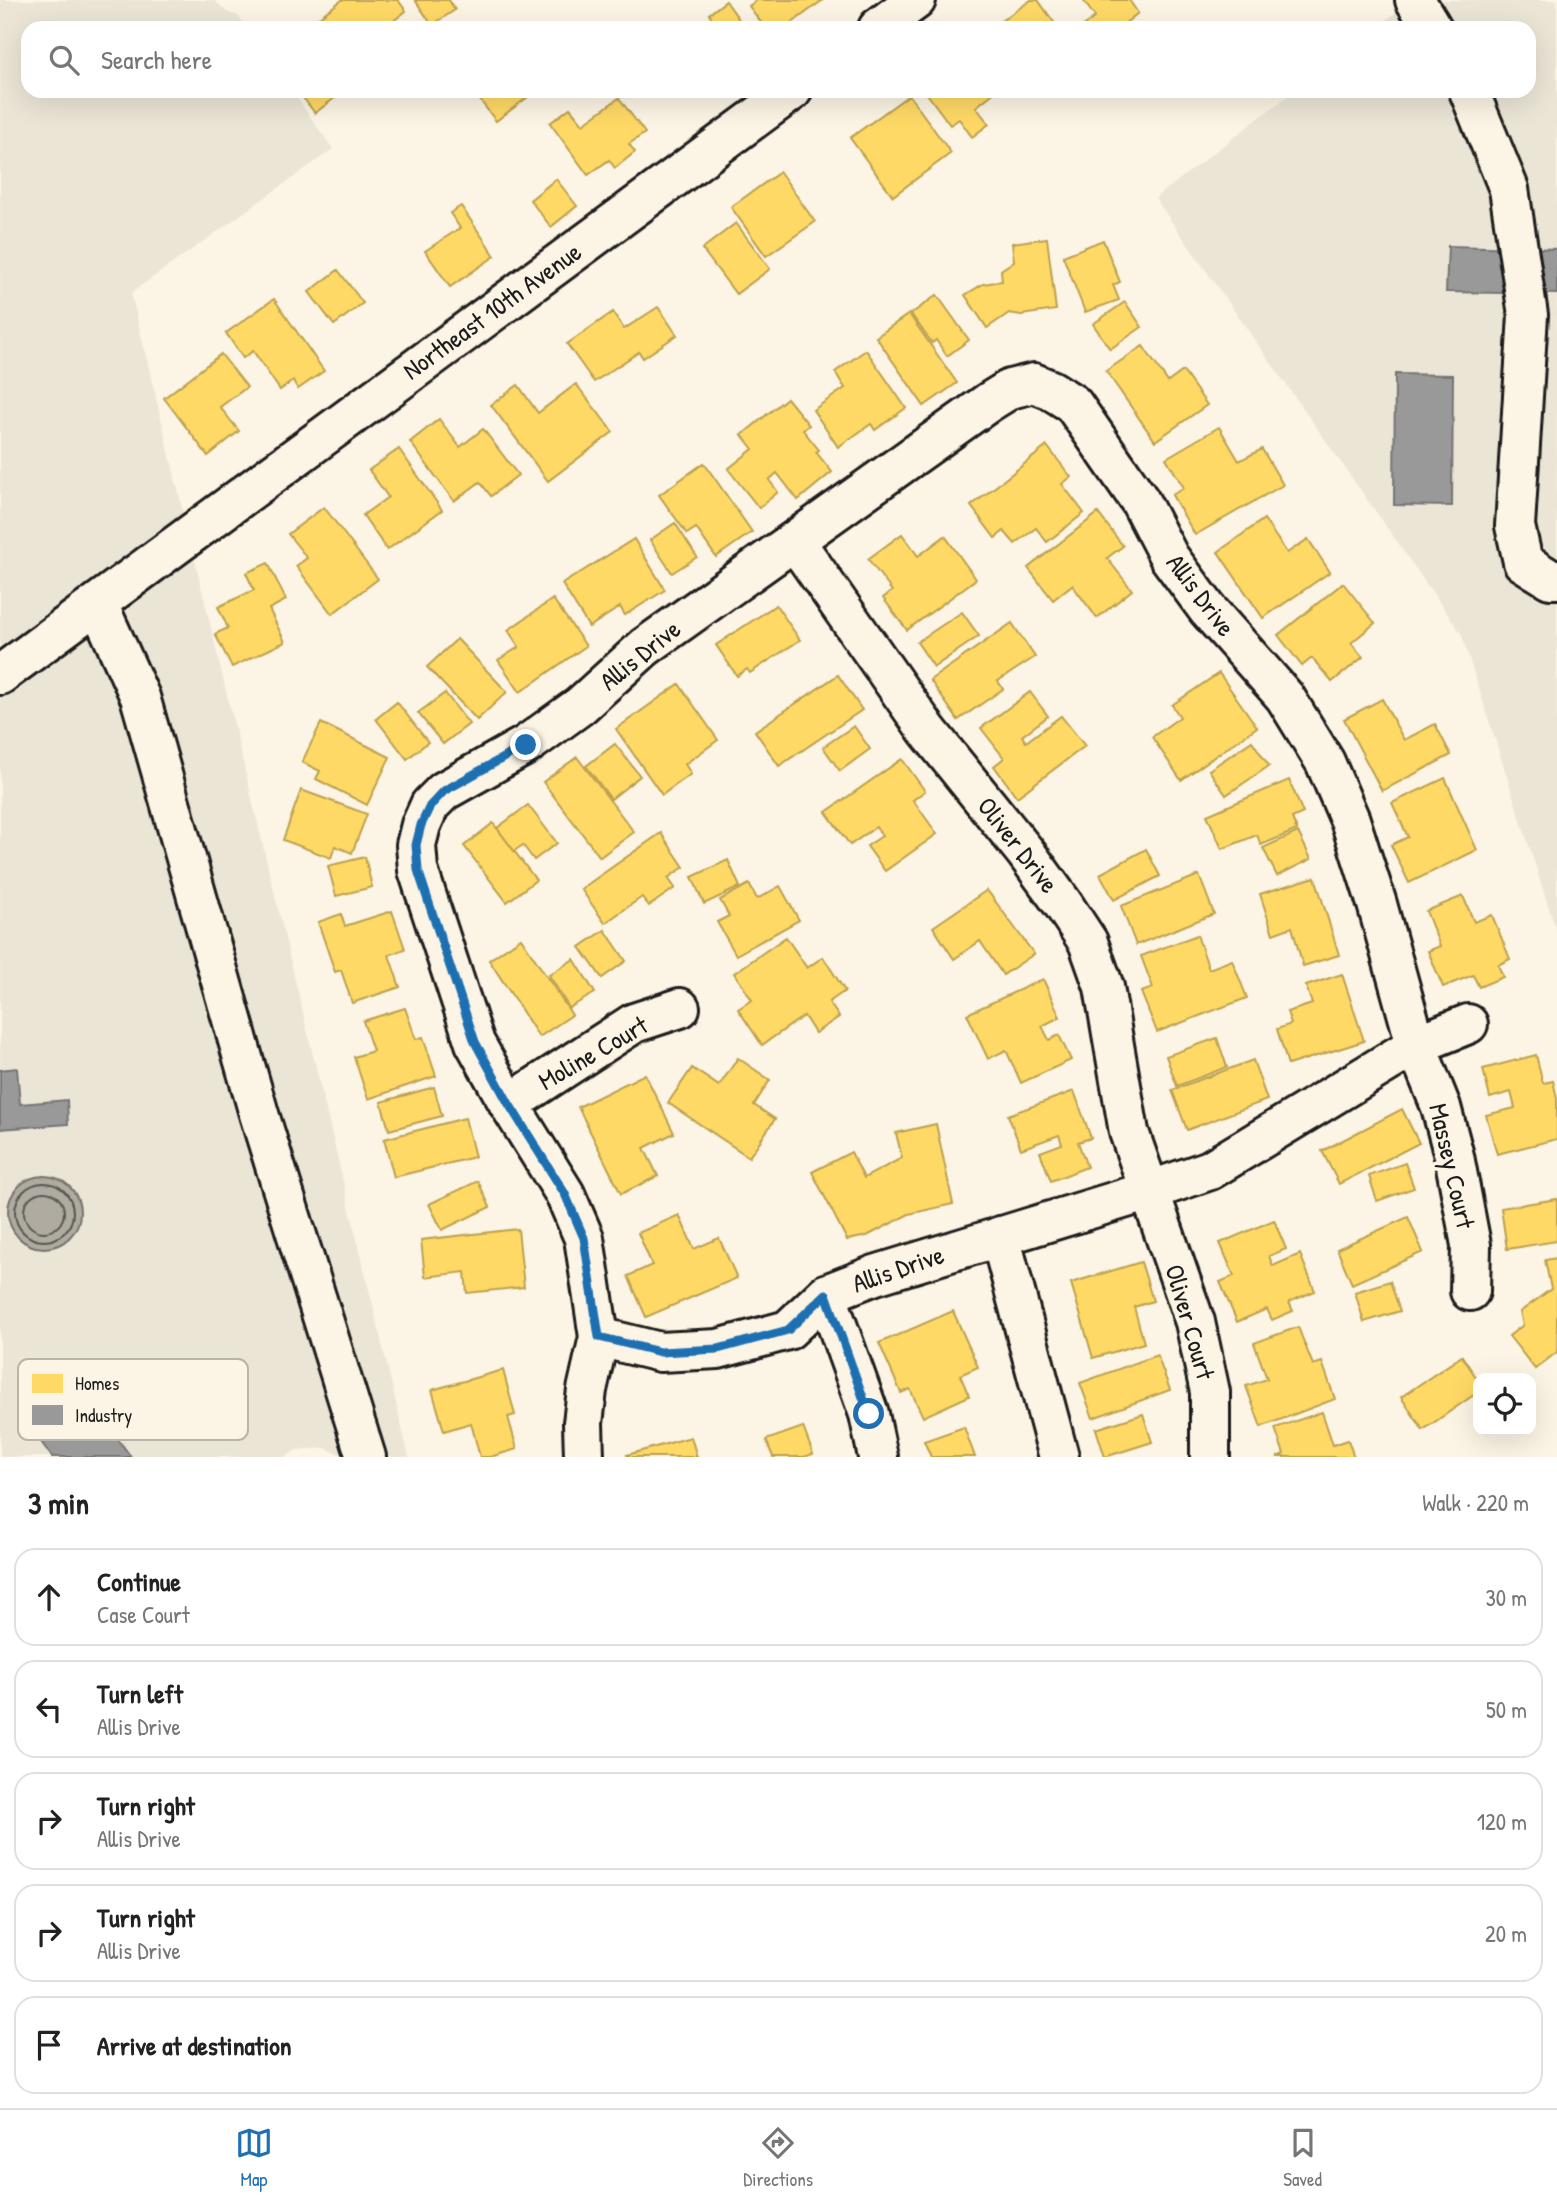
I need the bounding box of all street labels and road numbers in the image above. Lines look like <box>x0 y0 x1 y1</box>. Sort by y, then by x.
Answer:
street label: Northeast 10th Avenue <box>395 234 588 387</box>
street label: Allis Drive <box>1159 546 1244 643</box>
street label: Allis Drive <box>592 611 687 698</box>
street label: Oliver Drive <box>970 789 1067 900</box>
street label: Moline Court <box>532 1007 655 1098</box>
street label: Massey Court <box>1421 1100 1484 1233</box>
street label: Allis Drive <box>847 1237 948 1300</box>
street label: Oliver Court <box>1157 1260 1224 1384</box>

